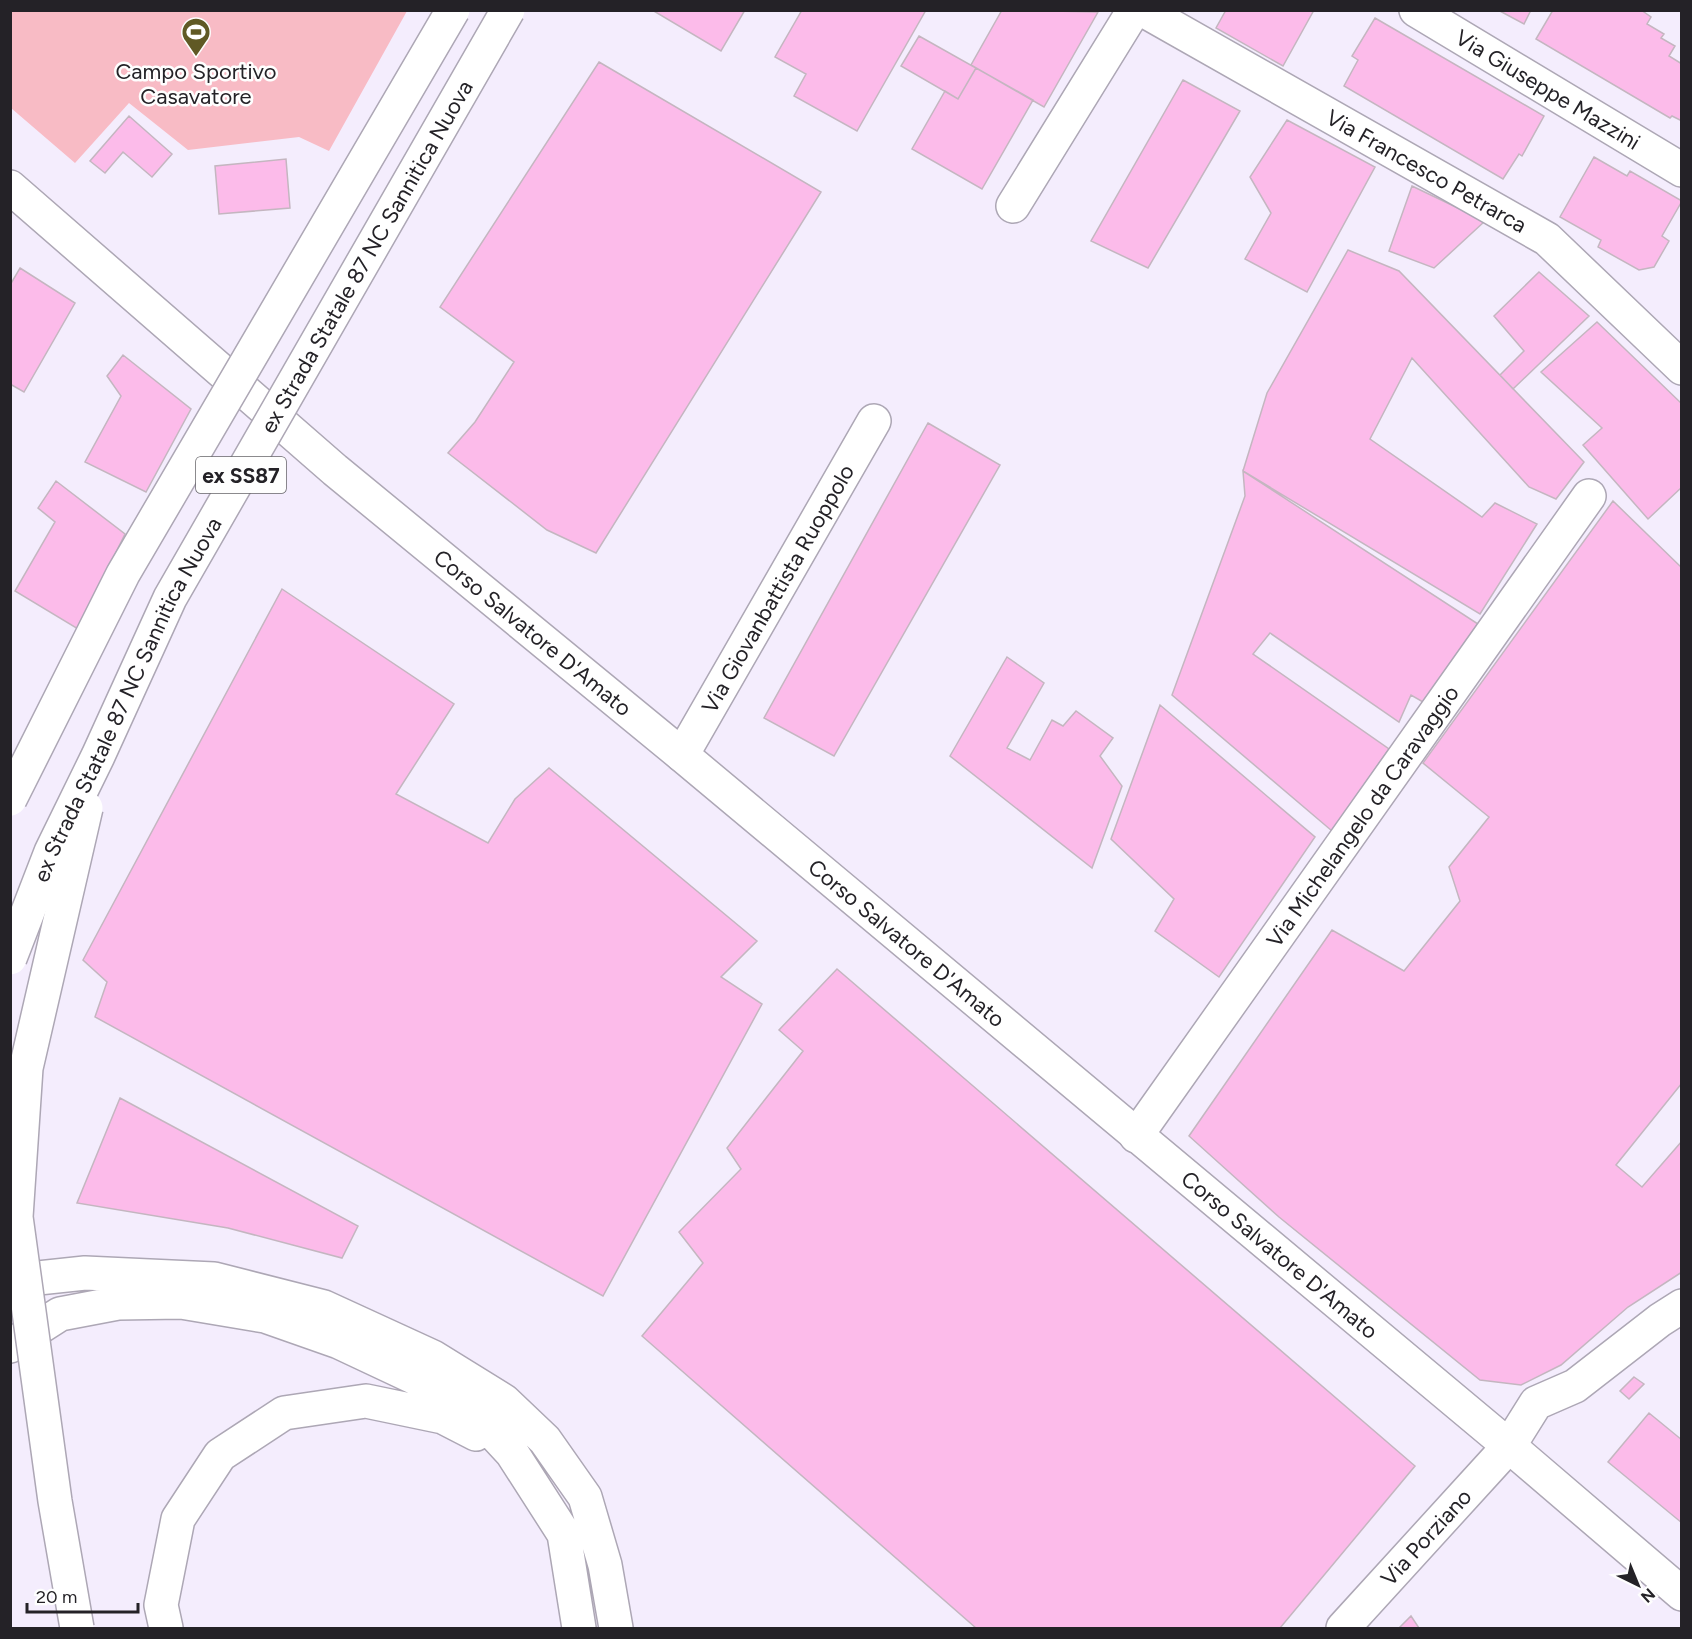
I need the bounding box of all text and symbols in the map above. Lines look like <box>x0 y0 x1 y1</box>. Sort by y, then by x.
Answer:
sports icon: Campo Sportivo Casavatore <box>180 16 212 58</box>
street label: Via Giuseppe Mazzini <box>1451 23 1645 155</box>
place label: Campo Sportivo Casavatore <box>115 58 277 110</box>
street label: ex Strada Statale 87 NC Sannitica Nuova <box>254 75 478 438</box>
street label: Via Francesco Petrarca <box>1322 103 1532 238</box>
road number: ex SS87 <box>196 457 286 493</box>
street label: Via Giovanbattista Ruoppolo <box>696 459 860 718</box>
street label: ex Strada Statale 87 NC Sannitica Nuova <box>27 512 227 886</box>
street label: Corso Salvatore D'Amato <box>429 543 637 722</box>
street label: Via Michelangelo da Caravaggio <box>1261 680 1464 952</box>
street label: Corso Salvatore D'Amato <box>803 853 1011 1033</box>
street label: Corso Salvatore D'Amato <box>1176 1165 1384 1344</box>
street label: Via Porziano <box>1375 1483 1477 1591</box>
north arrow <box>1608 1555 1668 1615</box>
scale bar <box>27 1576 138 1614</box>
text: N <box>1637 1584 1659 1607</box>
text: 20 m <box>36 1586 77 1608</box>

